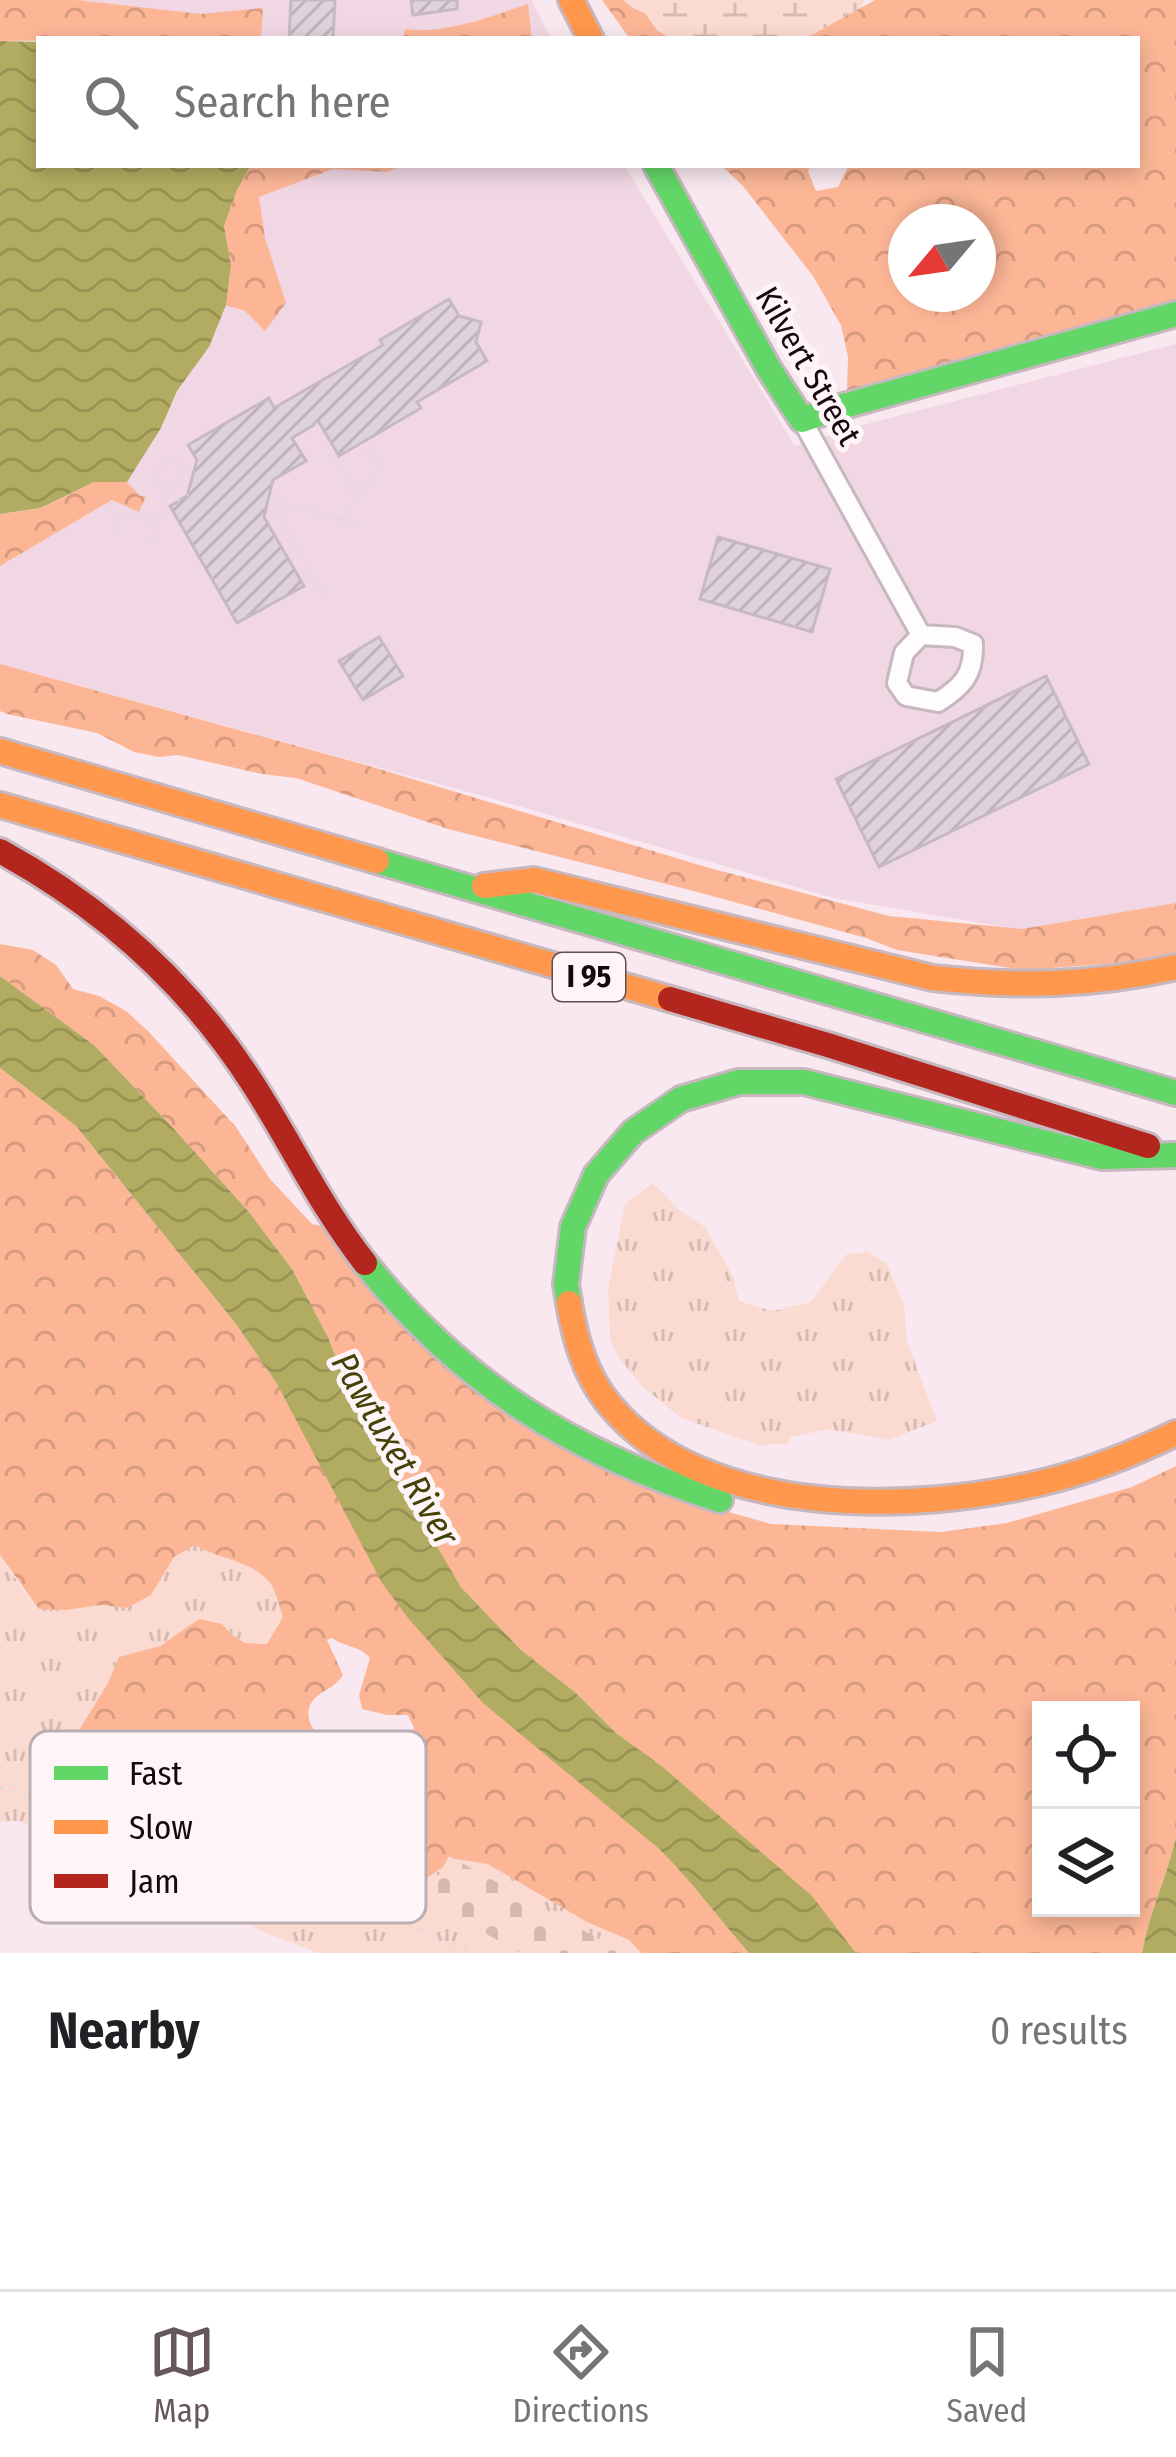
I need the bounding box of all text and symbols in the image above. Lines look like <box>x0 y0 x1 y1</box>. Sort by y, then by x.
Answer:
search box <box>36 36 1140 168</box>
icon: search <box>78 69 144 135</box>
text: Search here <box>174 75 391 129</box>
north arrow <box>888 204 996 312</box>
street label: Kilvert Street <box>747 280 869 452</box>
road number: I 95 <box>553 953 625 1001</box>
water label: Pawtuxet River <box>322 1344 469 1555</box>
map controls <box>1032 1701 1140 1917</box>
button: locate <box>1032 1701 1140 1809</box>
legend <box>30 1731 426 1923</box>
text: Fast <box>129 1754 183 1794</box>
text: Slow <box>129 1808 193 1848</box>
button: layers <box>1032 1809 1140 1917</box>
text: Jam <box>129 1862 180 1902</box>
text: Nearby <box>48 2000 200 2062</box>
text: 0 results <box>990 2008 1128 2054</box>
tab: Map <box>149 2319 215 2431</box>
tab: Directions <box>512 2319 649 2431</box>
tab: Saved <box>947 2319 1027 2431</box>

